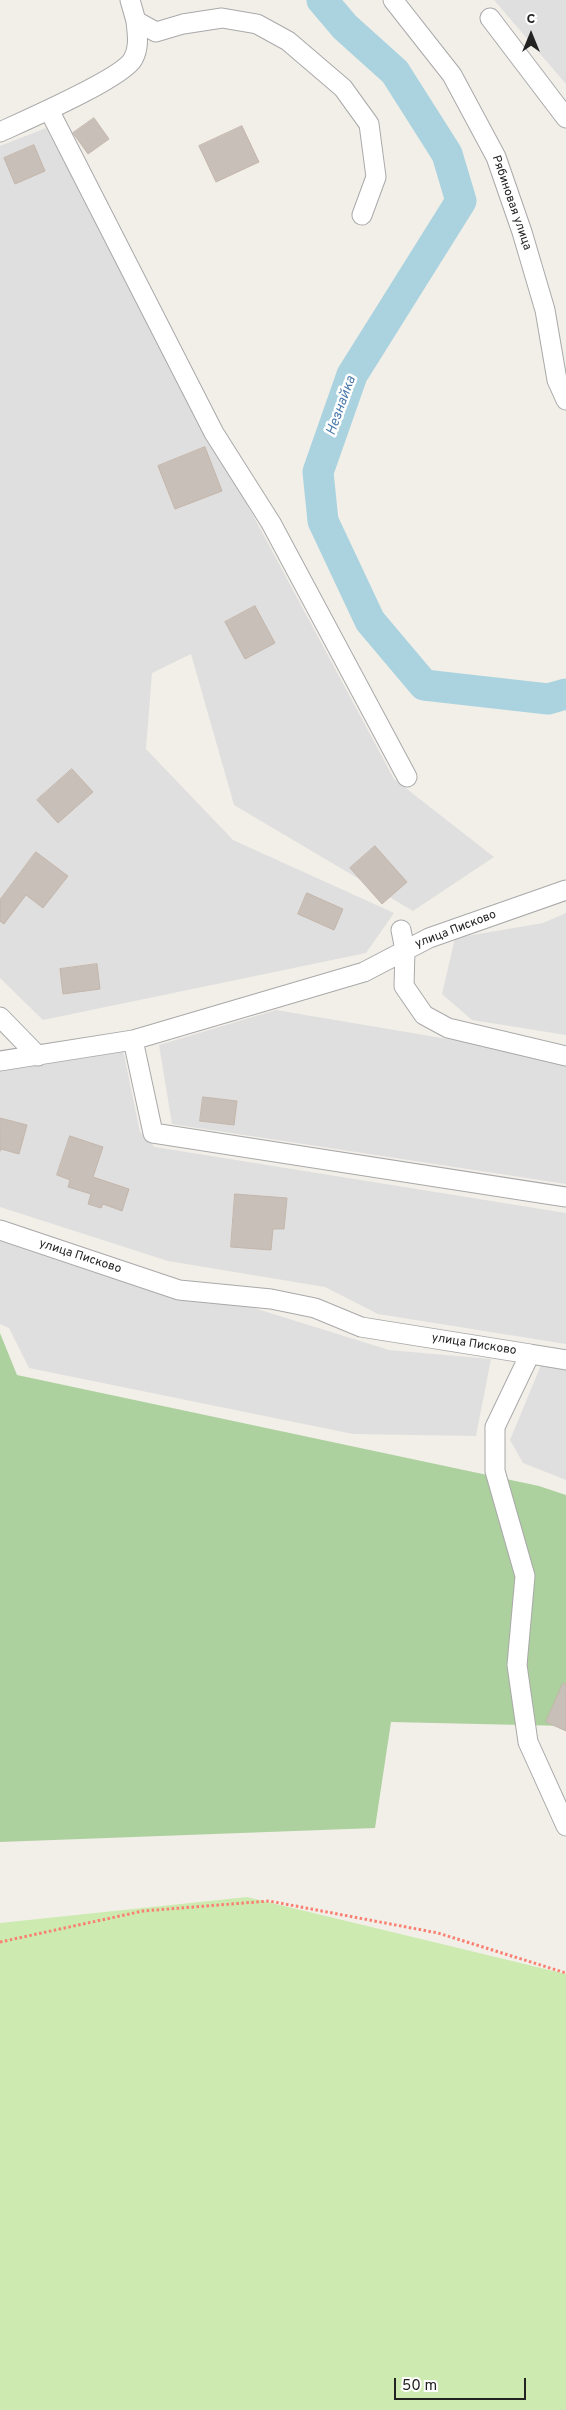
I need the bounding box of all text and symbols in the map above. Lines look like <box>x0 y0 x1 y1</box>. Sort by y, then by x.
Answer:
north arrow <box>506 10 556 60</box>
text: С <box>527 11 535 28</box>
street label: Рябиновая улица <box>488 154 534 252</box>
water label: Незнайка <box>324 374 360 438</box>
street label: улица Писково <box>413 908 499 952</box>
street label: улица Писково <box>37 1237 123 1277</box>
street label: улица Писково <box>431 1331 517 1359</box>
scale bar <box>396 2368 528 2400</box>
text: 50 m <box>402 2377 437 2396</box>

